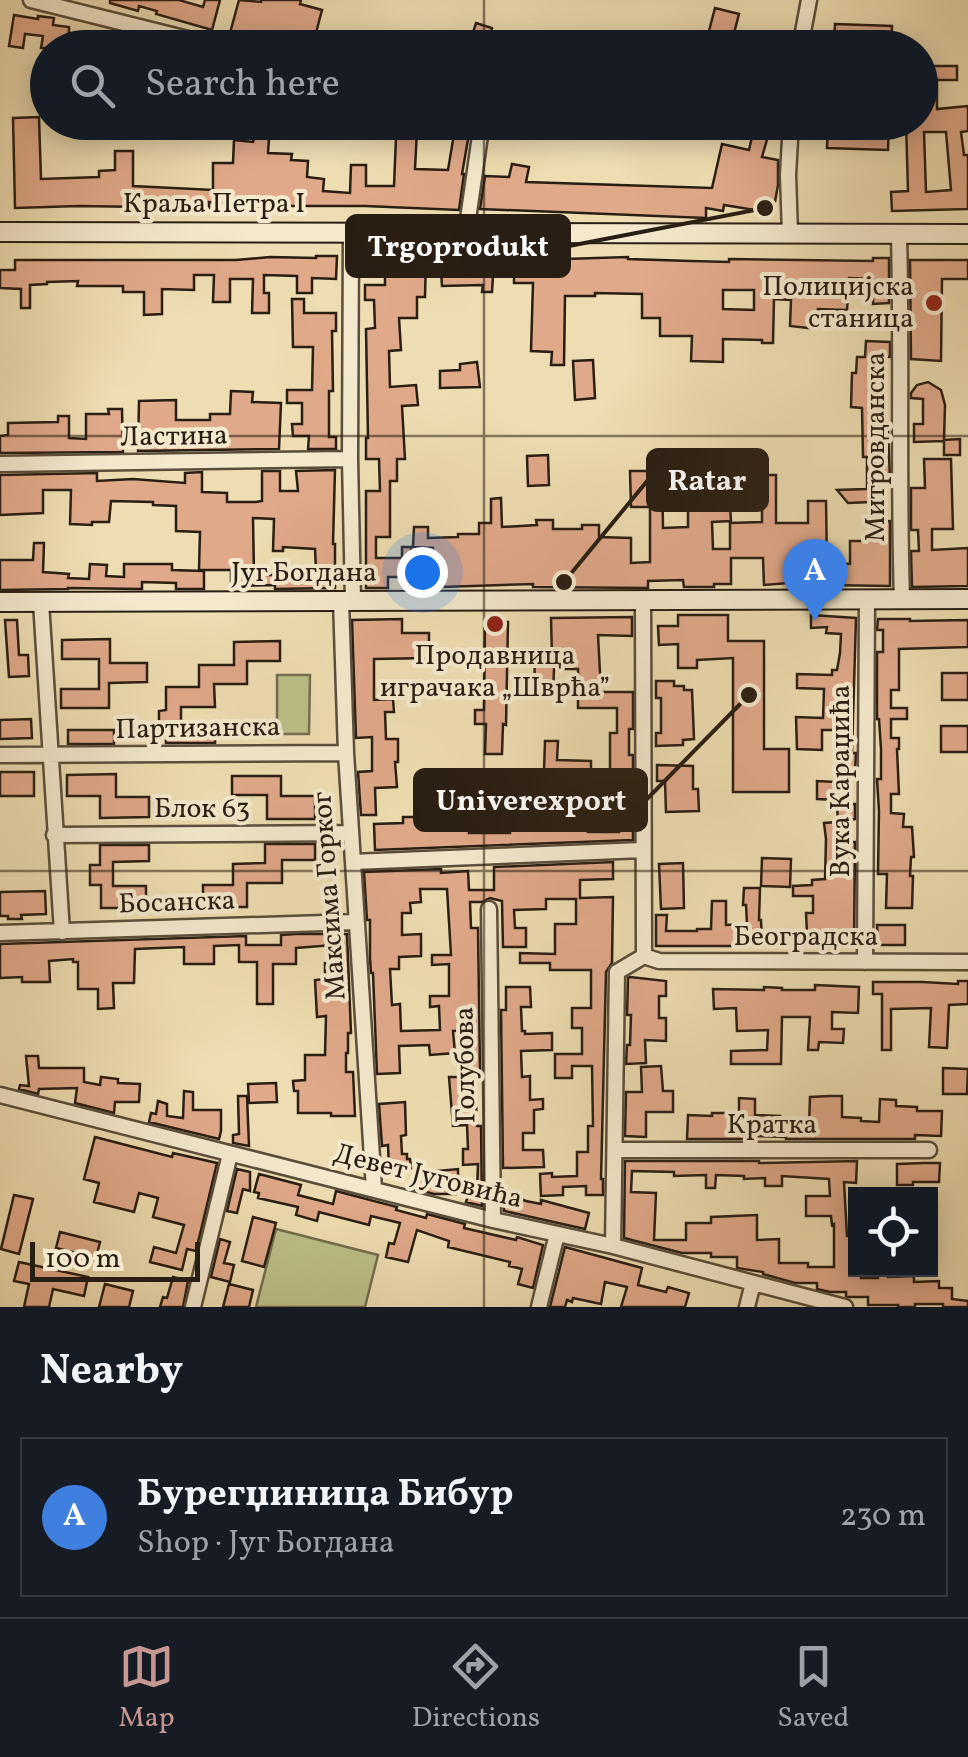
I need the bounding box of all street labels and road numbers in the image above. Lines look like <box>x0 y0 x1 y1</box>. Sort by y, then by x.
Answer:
street label: Краља Петра I <box>123 185 305 224</box>
street label: Митровданска <box>857 352 896 542</box>
street label: Ластина <box>120 417 228 457</box>
street label: Југ Богдана <box>231 554 377 593</box>
street label: Вука Караџића <box>822 684 861 878</box>
street label: Партизанска <box>115 708 281 750</box>
street label: Блок 63 <box>154 790 250 829</box>
street label: Максима Горког <box>303 790 357 1002</box>
street label: Босанска <box>118 881 236 925</box>
street label: Београдска <box>734 918 878 957</box>
street label: Голубова <box>445 1006 487 1124</box>
street label: Кратка <box>727 1106 817 1145</box>
street label: Девет Југовића <box>329 1135 527 1219</box>

